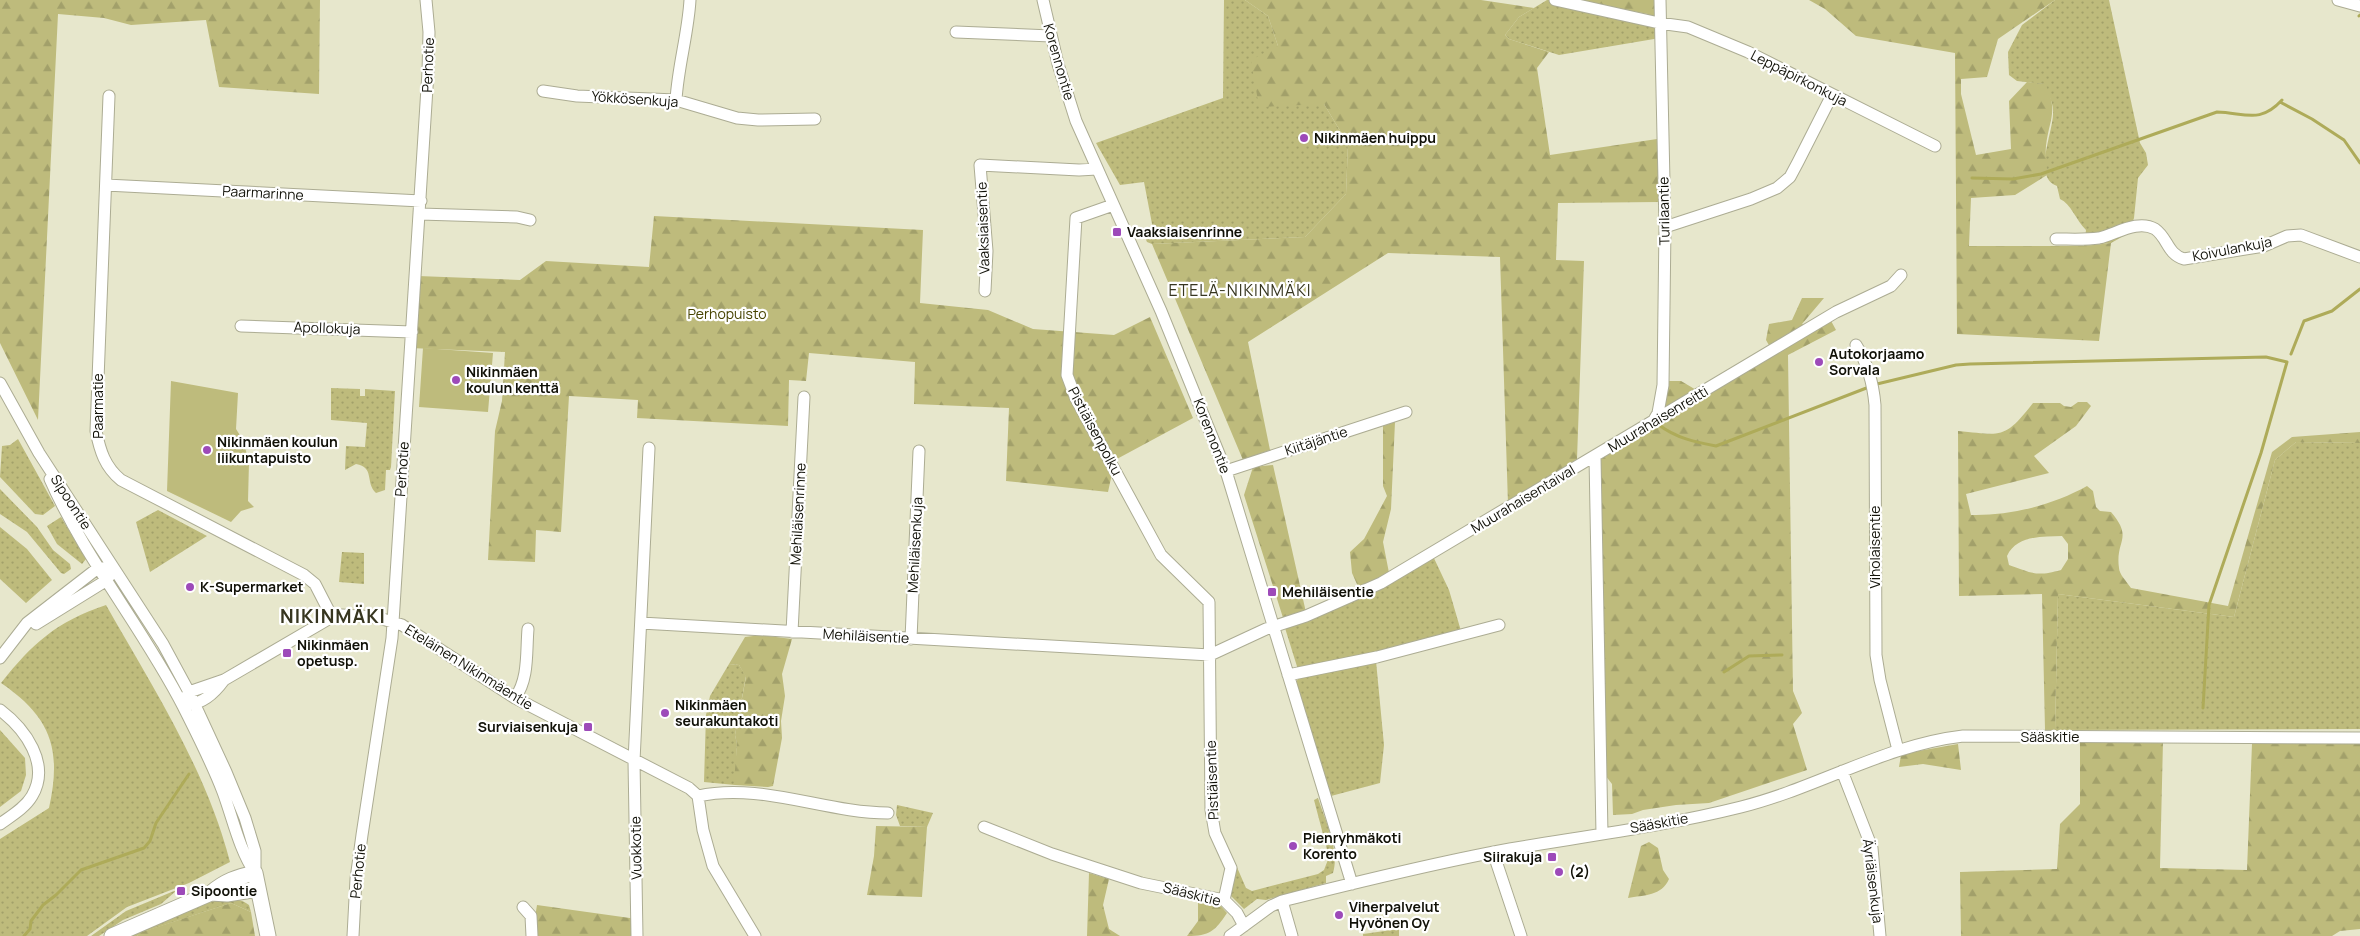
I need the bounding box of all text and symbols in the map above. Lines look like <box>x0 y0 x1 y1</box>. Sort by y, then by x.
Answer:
street label: Korennontie <box>1039 21 1080 103</box>
street label: Perhotie <box>417 37 438 93</box>
street label: Leppäpirkonkuja <box>1748 45 1851 110</box>
street label: Yökkösenkuja <box>591 86 679 111</box>
place label: Nikinmäen huippu <box>1314 128 1436 147</box>
marker: Nikinmäen huippu <box>1298 132 1310 144</box>
street label: Turilaantie <box>1653 177 1674 245</box>
street label: Paarmarinne <box>222 181 304 204</box>
street label: Vaaksiaisentie <box>971 181 994 275</box>
place label: Vaaksiaisenrinne <box>1127 222 1242 241</box>
marker: Vaaksiaisenrinne <box>1111 226 1123 238</box>
street label: Koivulankuja <box>2191 231 2273 266</box>
district label: ETELÄ-NIKINMÄKI <box>1169 279 1311 301</box>
park label: Perhopuisto <box>687 304 767 323</box>
street label: Apollokuja <box>293 317 361 338</box>
place label: Autokorjaamo Sorvala <box>1829 344 1925 379</box>
marker: Autokorjaamo Sorvala <box>1813 356 1825 368</box>
place label: Nikinmäen koulun kenttä <box>466 362 559 397</box>
street label: Paarmatie <box>88 373 107 439</box>
marker: Nikinmäen koulun kenttä <box>450 374 462 386</box>
street label: Muurahaisenreitti <box>1604 381 1711 456</box>
street label: Pistiäisenpolku <box>1064 383 1127 478</box>
street label: Korennontie <box>1189 395 1236 476</box>
street label: Kiitäjäntie <box>1282 421 1350 460</box>
place label: Nikinmäen koulun liikuntapuisto <box>217 432 338 467</box>
street label: Perhotie <box>390 441 413 497</box>
marker: Nikinmäen koulun liikuntapuisto <box>201 444 213 456</box>
street label: Muurahaisentaival <box>1467 460 1578 537</box>
street label: Mehiläisenrinne <box>785 462 810 566</box>
street label: Sipoontie <box>47 471 96 533</box>
street label: Mehiläisenkuja <box>903 497 927 593</box>
street label: Viholaisentie <box>1865 505 1884 589</box>
place label: K-Supermarket <box>200 577 304 596</box>
marker: K-Supermarket <box>184 581 196 593</box>
place label: Mehiläisentie <box>1282 582 1374 601</box>
marker: Mehiläisentie <box>1266 586 1278 598</box>
district label: NIKINMÄKI <box>280 603 386 629</box>
street label: Eteläinen Nikinmäentie <box>402 619 537 714</box>
street label: Mehiläisentie <box>822 624 910 647</box>
place label: Nikinmäen opetusp. <box>297 635 369 670</box>
marker: Nikinmäen opetusp. <box>281 647 293 659</box>
place label: Nikinmäen seurakuntakoti <box>675 695 778 730</box>
marker: Nikinmäen seurakuntakoti <box>659 707 671 719</box>
place label: Surviaisenkuja <box>478 717 578 736</box>
marker: Surviaisenkuja <box>582 721 594 733</box>
street label: Sääskitie <box>2021 727 2079 746</box>
street label: Pistiäisentie <box>1201 740 1222 820</box>
street label: Sääskitie <box>1628 808 1690 837</box>
street label: Vuokkotie <box>625 816 646 880</box>
place label: Pienryhmäkoti Korento <box>1303 828 1401 863</box>
street label: Äyriäisenkuja <box>1859 838 1888 924</box>
marker: Pienryhmäkoti Korento <box>1287 840 1299 852</box>
street label: Perhotie <box>345 842 370 899</box>
place label: Siirakuja <box>1483 847 1542 866</box>
marker: Siirakuja <box>1546 851 1558 863</box>
place label: (2) <box>1569 862 1590 881</box>
marker: (2) <box>1553 866 1565 878</box>
street label: Sääskitie <box>1161 877 1223 910</box>
place label: Sipoontie <box>191 881 257 900</box>
marker: Sipoontie <box>175 885 187 897</box>
place label: Viherpalvelut Hyvönen Oy <box>1349 897 1440 932</box>
marker: Viherpalvelut Hyvönen Oy <box>1333 909 1345 921</box>

